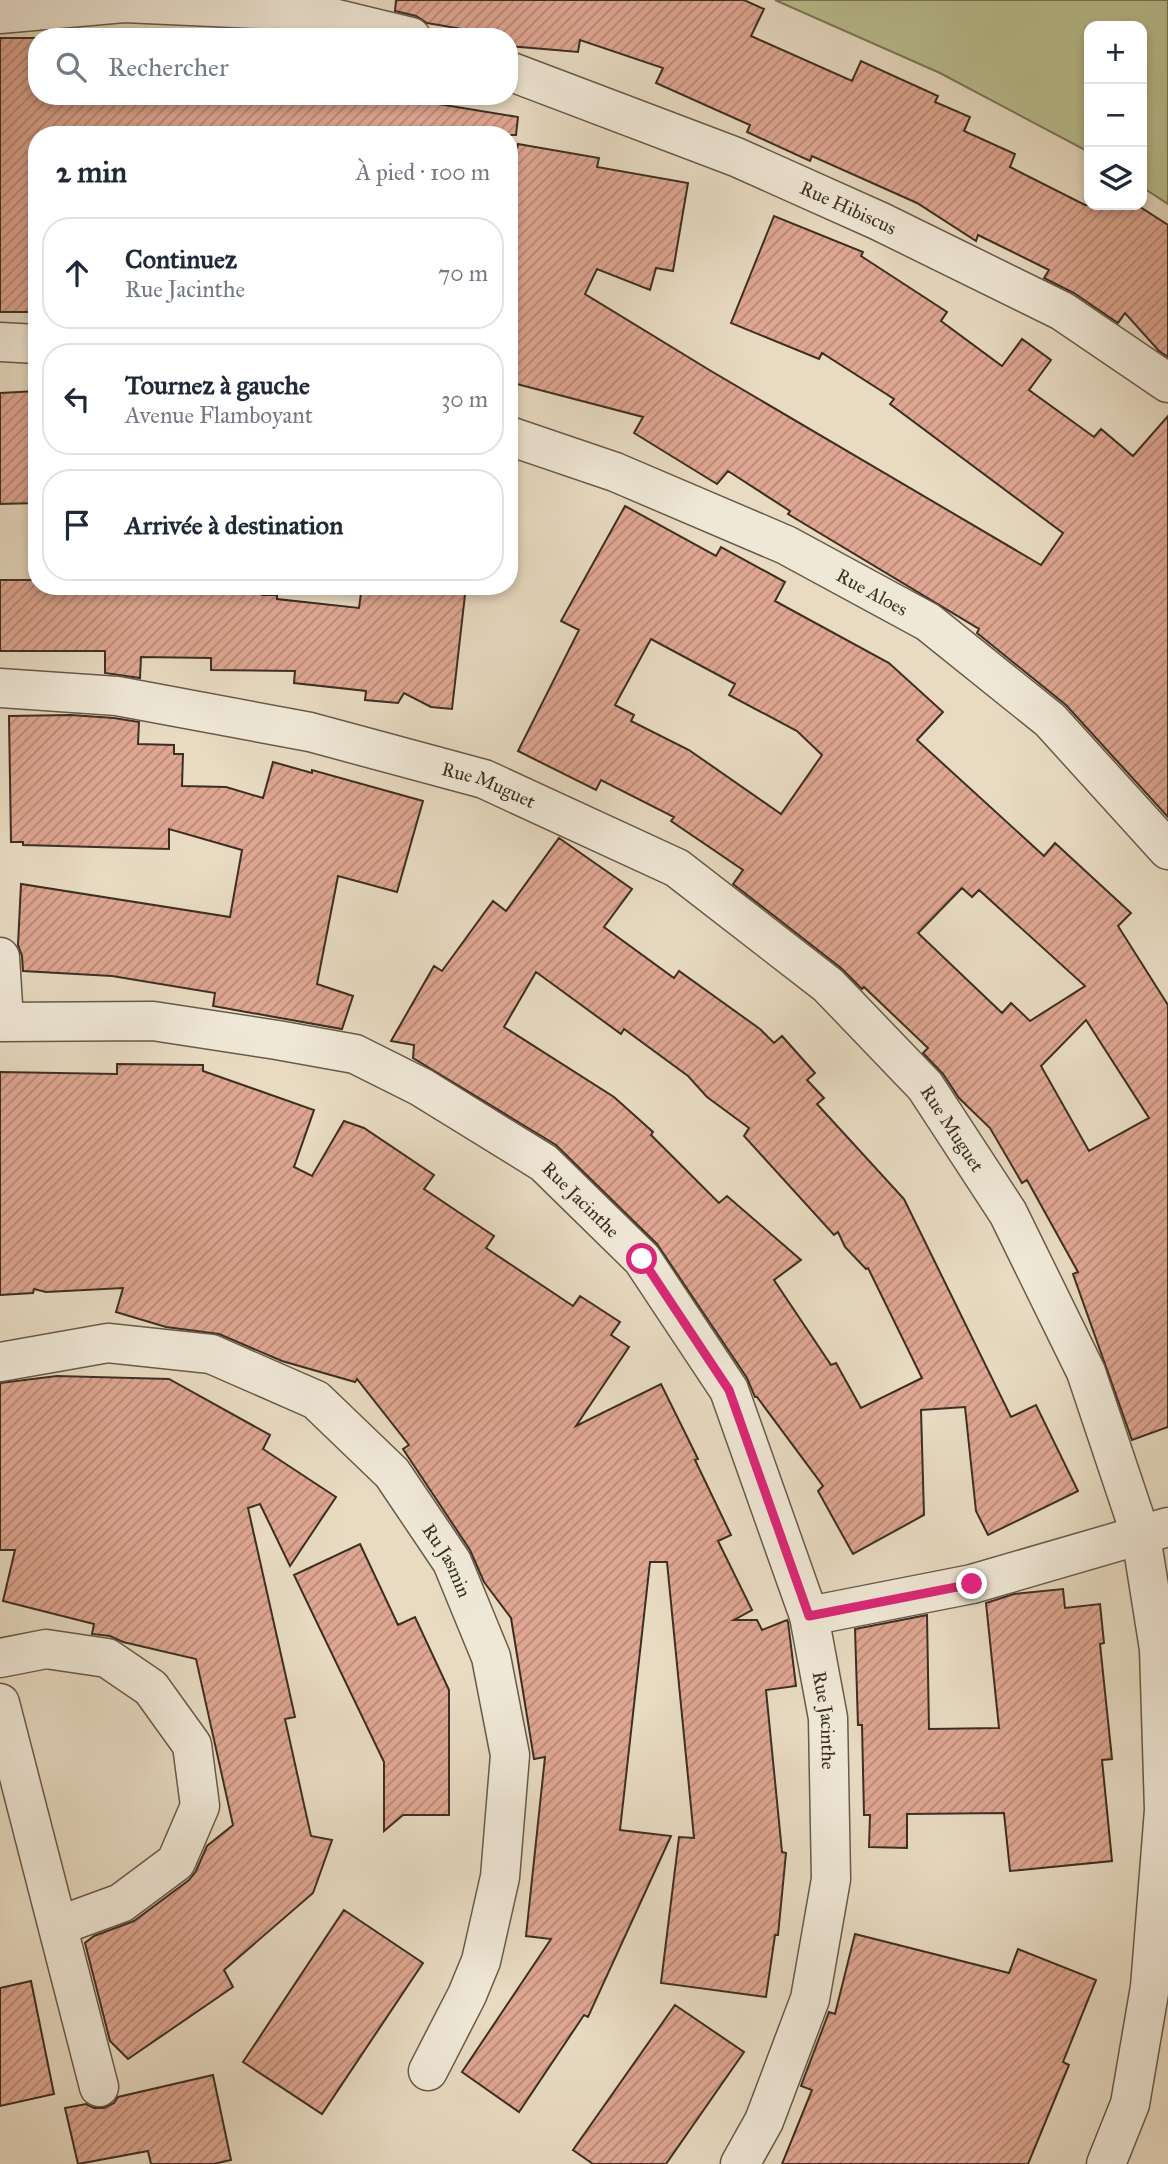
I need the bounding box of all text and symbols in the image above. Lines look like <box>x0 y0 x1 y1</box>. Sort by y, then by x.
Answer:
map controls <box>1084 21 1147 210</box>
button: + <box>1084 21 1147 84</box>
search box <box>28 28 518 105</box>
icon: search <box>52 48 90 86</box>
text: Rechercher <box>108 51 229 83</box>
button: − <box>1084 84 1147 147</box>
button: layers <box>1084 147 1147 210</box>
text: 2 min <box>56 154 127 190</box>
text: À pied · 100 m <box>356 158 490 186</box>
street label: Rue Hibiscus <box>797 176 901 239</box>
text: Continuez <box>125 243 237 275</box>
icon: ahead <box>58 254 96 292</box>
text: 70 m <box>438 259 488 287</box>
text: Rue Jacinthe <box>125 275 245 303</box>
text: Tournez à gauche <box>125 369 310 401</box>
icon: left <box>58 380 96 418</box>
text: 30 m <box>441 385 488 413</box>
text: Avenue Flamboyant <box>125 401 313 429</box>
icon: arrive <box>58 506 96 544</box>
text: Arrivée à destination <box>125 509 343 541</box>
street label: Rue Aloes <box>833 563 912 620</box>
street label: Rue Muguet <box>439 757 539 813</box>
street label: Rue Muguet <box>916 1081 989 1176</box>
street label: Rue Jacinthe <box>538 1156 625 1242</box>
route start <box>626 1243 657 1274</box>
street label: Ru Jasmin <box>418 1519 477 1601</box>
route end <box>956 1568 987 1599</box>
street label: Rue Jacinthe <box>808 1669 840 1770</box>

